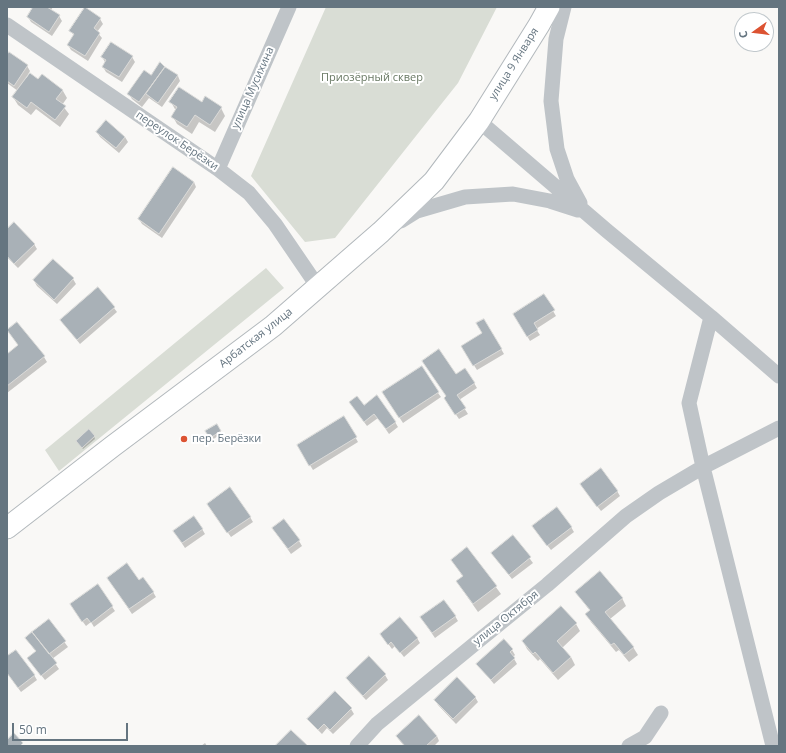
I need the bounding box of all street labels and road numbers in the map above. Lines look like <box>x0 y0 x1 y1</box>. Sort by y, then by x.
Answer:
street label: улица 9 Января <box>486 25 542 103</box>
street label: улица Мусихина <box>229 45 277 131</box>
street label: переулок Берёзки <box>133 108 221 174</box>
street label: Арбатская улица <box>217 305 295 371</box>
street label: улица Октября <box>471 588 541 648</box>

